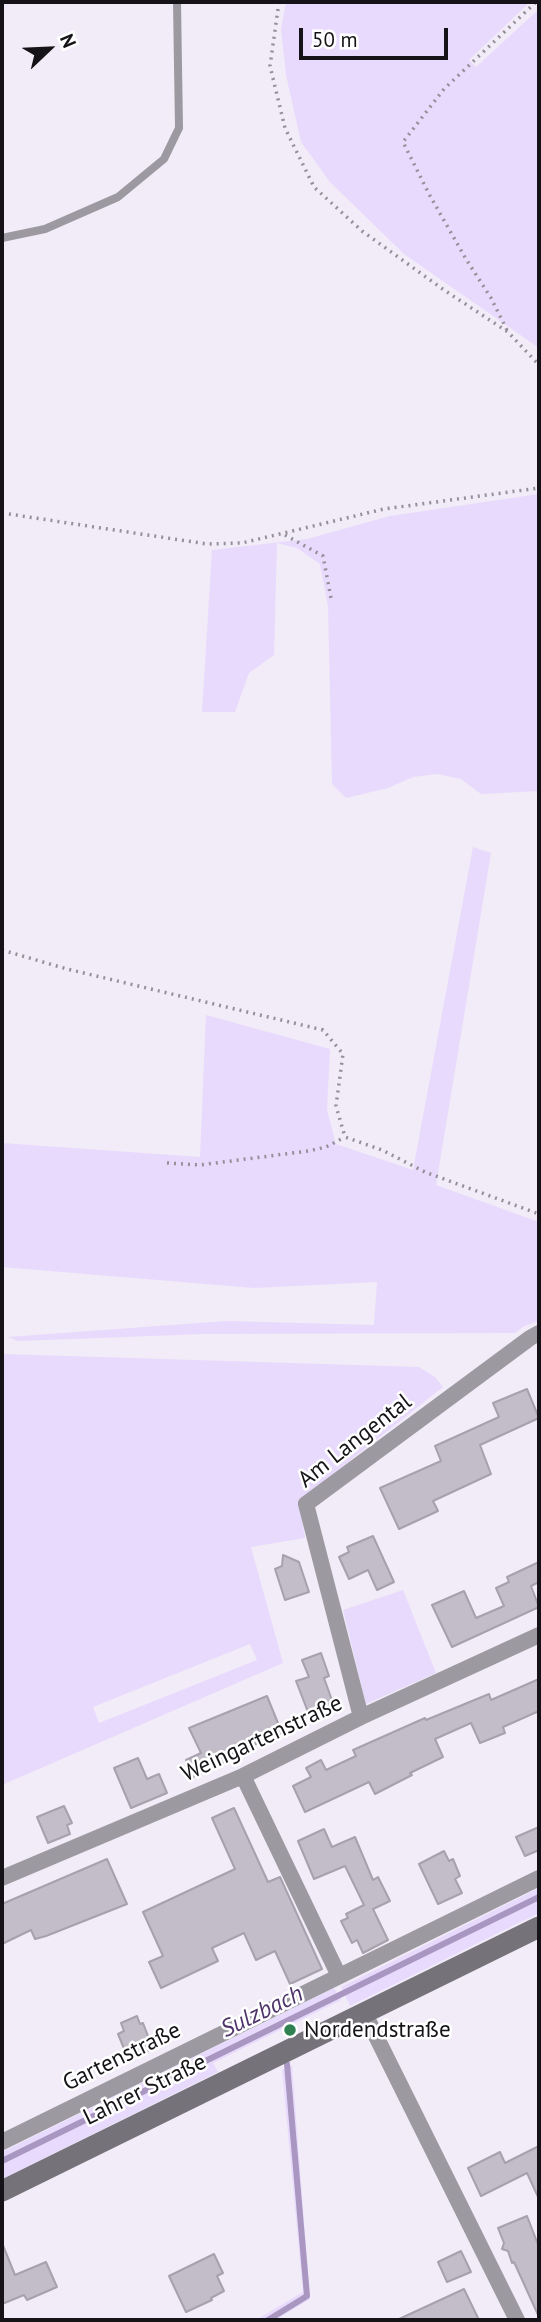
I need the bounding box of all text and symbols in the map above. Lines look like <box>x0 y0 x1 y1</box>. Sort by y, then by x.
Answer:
north arrow <box>14 14 84 84</box>
scale bar <box>303 14 452 58</box>
text: 50 m <box>312 26 358 53</box>
text: N <box>55 30 82 51</box>
street label: Am Langental <box>293 1388 417 1494</box>
street label: Weingartenstraße <box>177 1690 347 1788</box>
water label: Sulzbach <box>216 1980 308 2044</box>
place label: Nordendstraße <box>304 2016 451 2044</box>
street label: Gartenstraße <box>59 2017 185 2097</box>
marker: Nordendstraße <box>282 2022 298 2038</box>
street label: Lahrer Straße <box>79 2048 211 2132</box>

